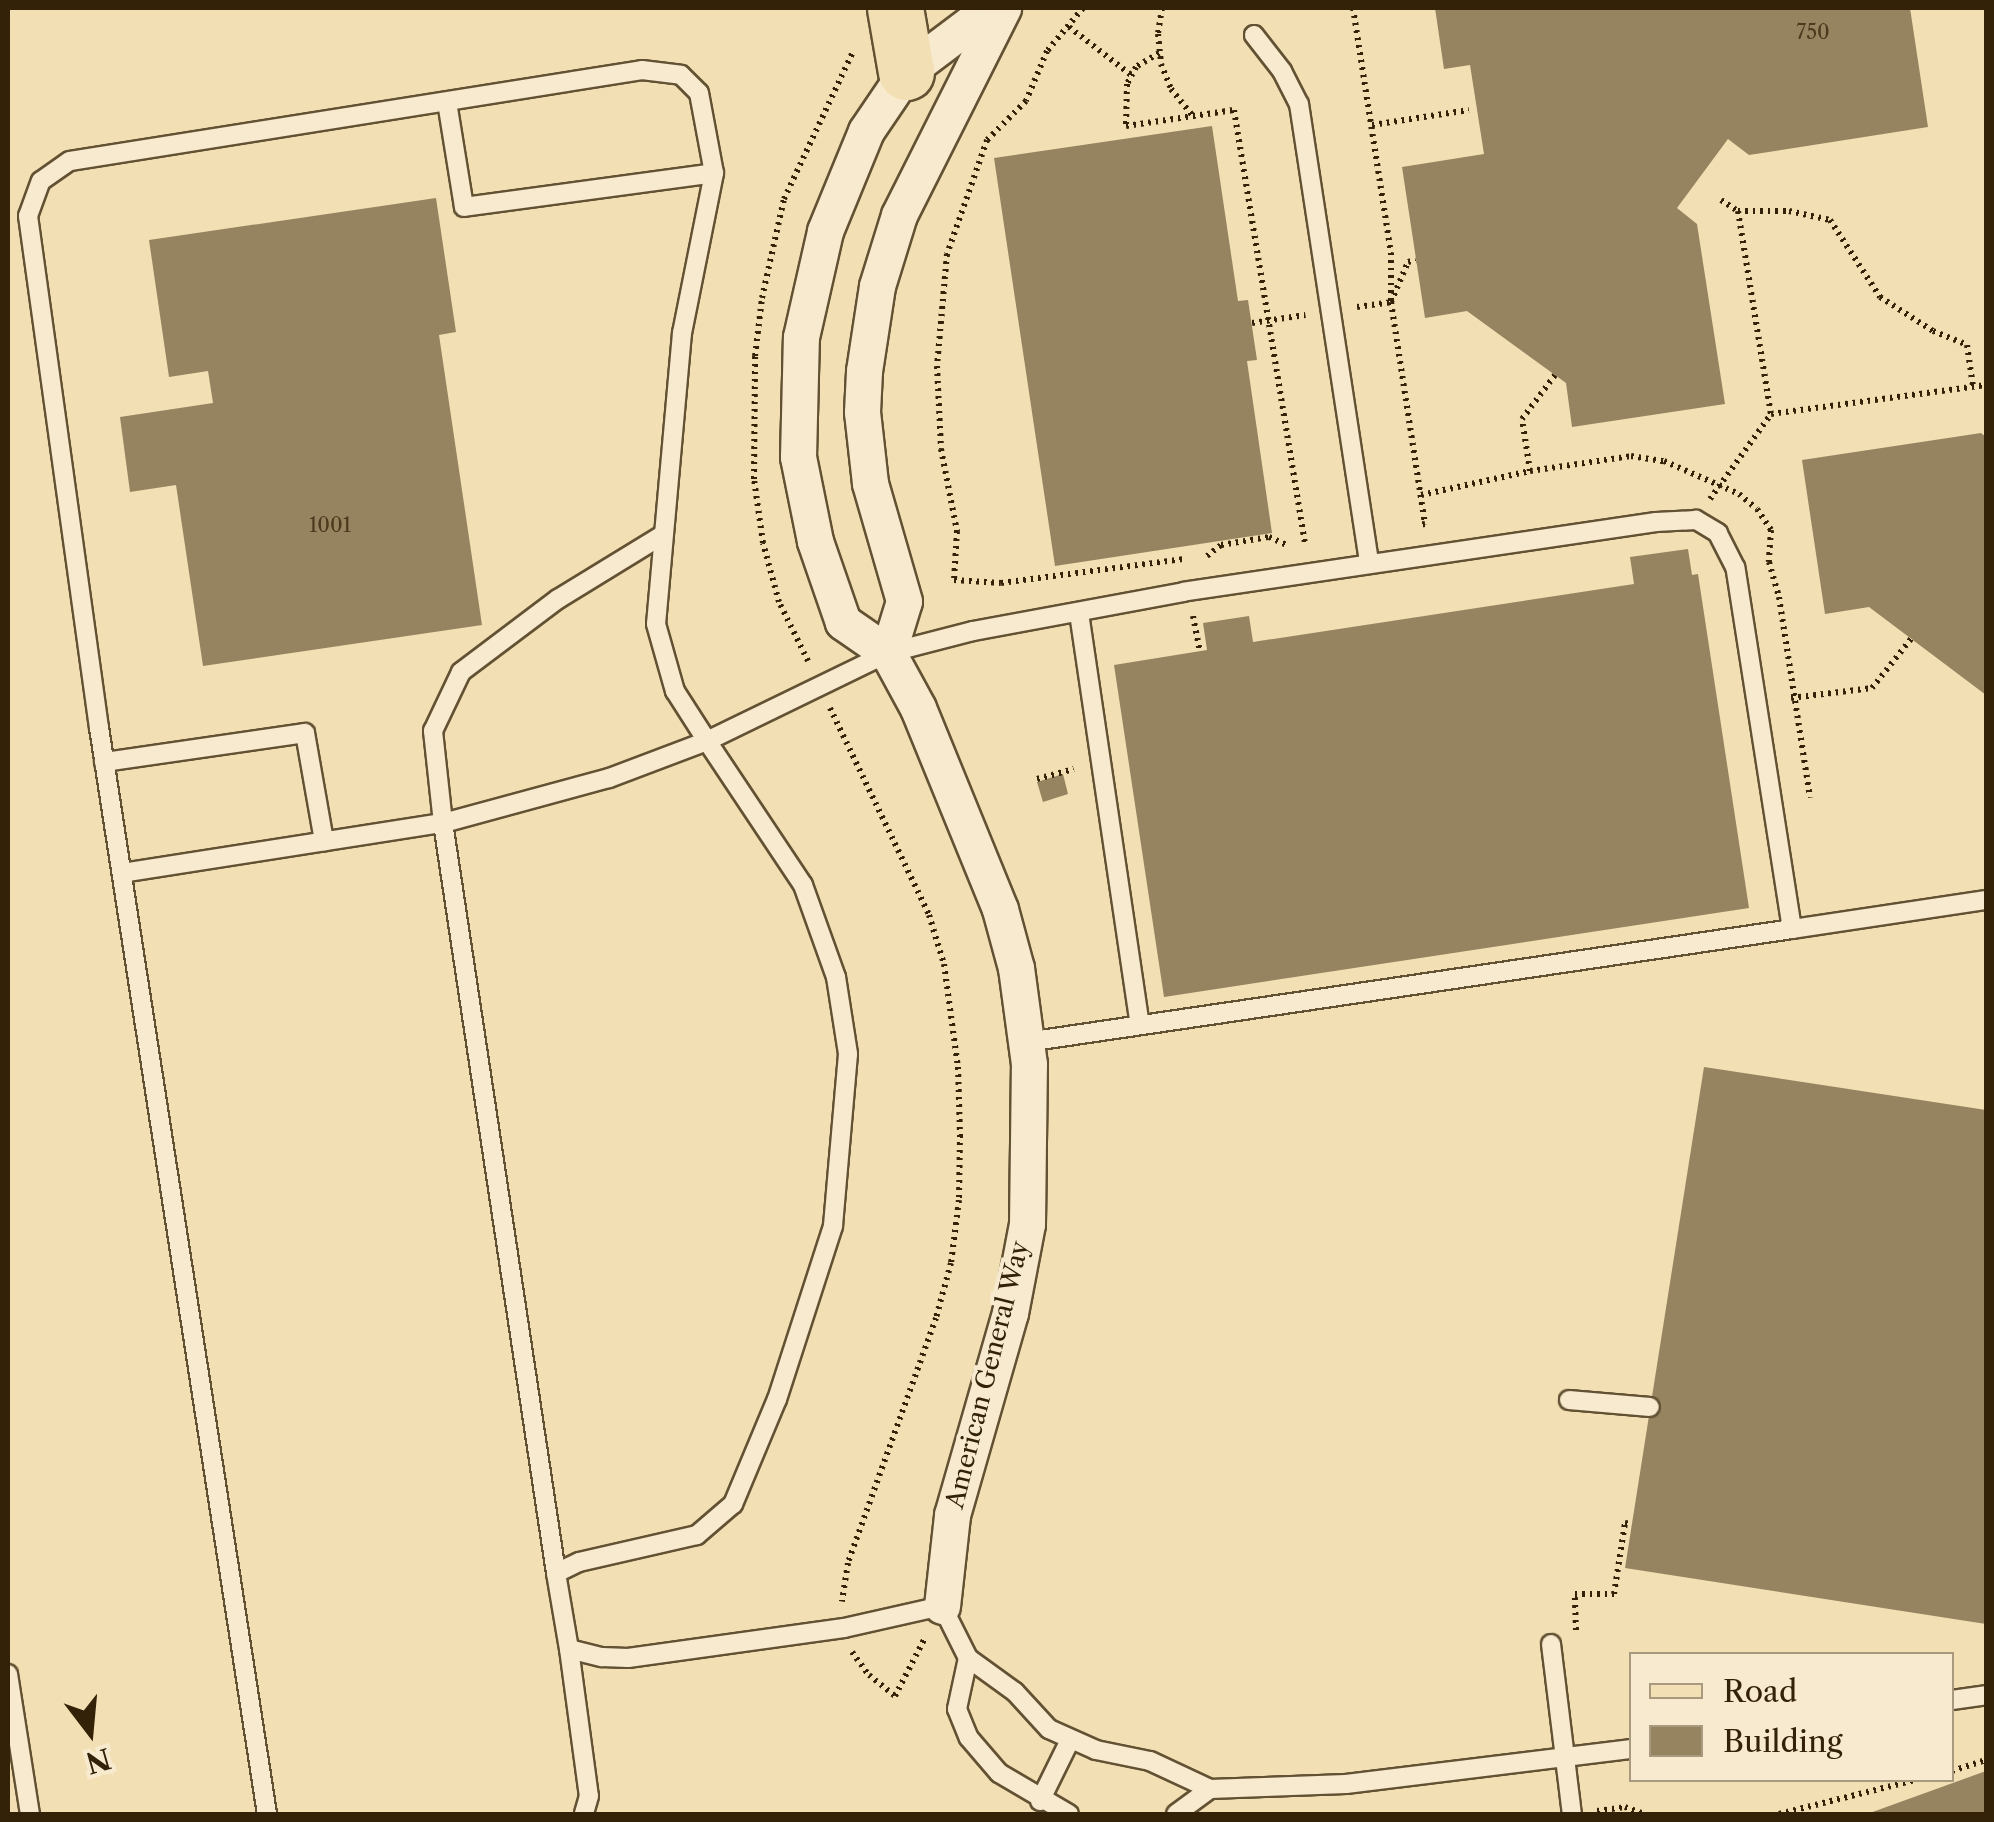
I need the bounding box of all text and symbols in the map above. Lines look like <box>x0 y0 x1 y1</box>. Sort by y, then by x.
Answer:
house number: 750 <box>1796 20 1830 44</box>
house number: 1001 <box>309 513 351 537</box>
street label: American General Way <box>940 1238 1036 1512</box>
legend <box>1629 1652 1954 1782</box>
text: Road <box>1723 1673 1797 1710</box>
north arrow <box>40 1682 140 1782</box>
text: Building <box>1723 1723 1843 1760</box>
text: N <box>82 1741 115 1781</box>

